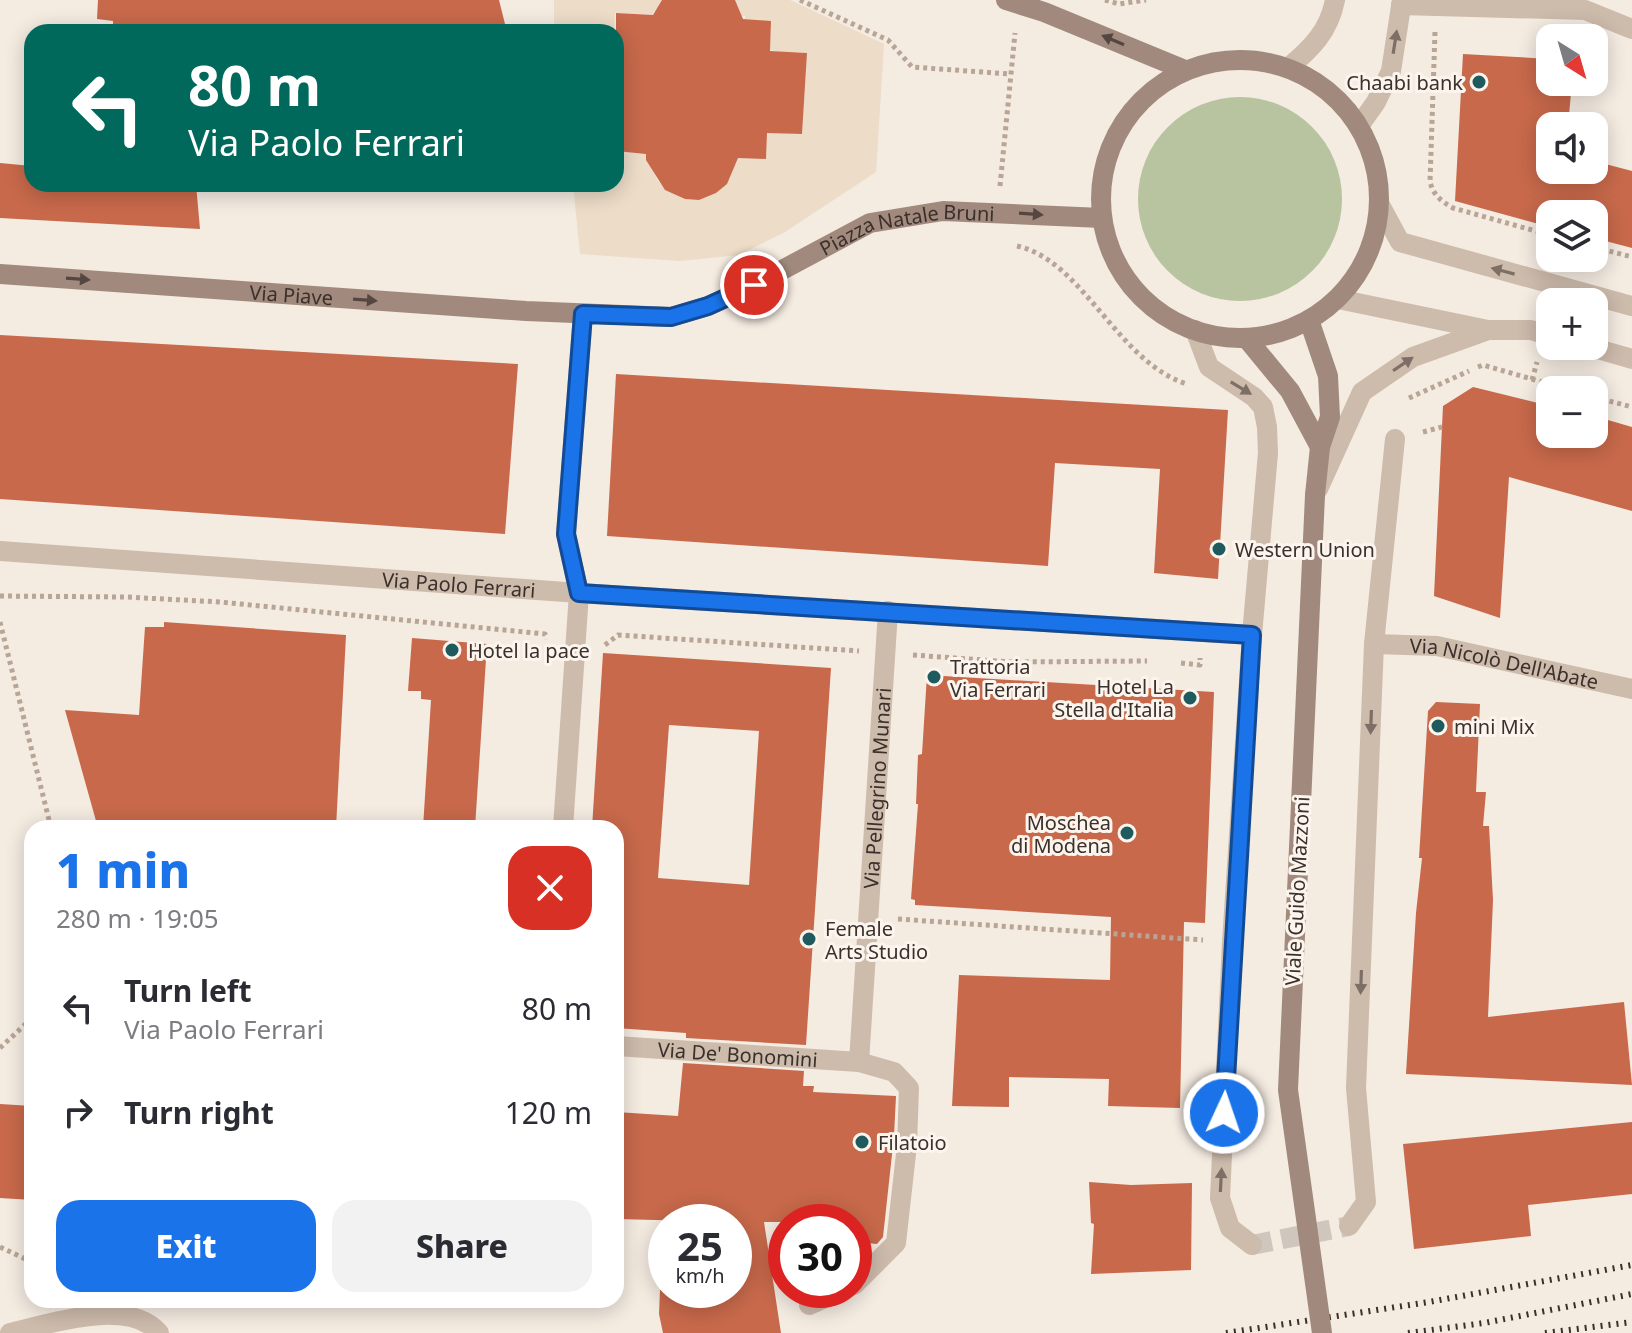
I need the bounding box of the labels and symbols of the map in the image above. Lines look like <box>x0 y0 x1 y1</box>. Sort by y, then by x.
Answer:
north arrow <box>1536 24 1608 96</box>
one-way arrow <box>1389 29 1402 54</box>
one-way arrow <box>1101 34 1125 47</box>
place label: Chaabi bank <box>1346 69 1463 96</box>
marker: Chaabi bank <box>1470 73 1488 91</box>
street label: Piazza Natale Bruni <box>814 198 995 261</box>
one-way arrow <box>1019 208 1044 221</box>
pin <box>720 251 788 319</box>
one-way arrow <box>1490 264 1515 276</box>
one-way arrow <box>66 273 91 286</box>
street label: Via Piave <box>249 278 334 311</box>
one-way arrow <box>353 294 378 307</box>
one-way arrow <box>1393 356 1414 371</box>
one-way arrow <box>1230 381 1252 395</box>
place label: Western Union <box>1235 536 1375 563</box>
marker: Western Union <box>1210 540 1228 558</box>
street label: Via Paolo Ferrari <box>381 565 537 603</box>
street label: Via Nicolò Dell'Abate <box>1409 632 1601 695</box>
place label: Hotel la pace <box>468 637 590 664</box>
marker: Hotel la pace <box>443 641 461 659</box>
place label: Trattoria Via Ferrari <box>950 653 1046 703</box>
marker: Trattoria Via Ferrari <box>925 668 943 686</box>
place label: Hotel La Stella d'Italia <box>1054 673 1174 723</box>
street label: Via Pellegrino Munari <box>857 687 897 890</box>
marker: Hotel La Stella d'Italia <box>1181 689 1199 707</box>
one-way arrow <box>1365 710 1378 735</box>
place label: mini Mix <box>1454 713 1535 740</box>
marker: mini Mix <box>1429 717 1447 735</box>
street label: Viale Guido Mazzoni <box>1279 796 1315 986</box>
place label: Moschea di Modena <box>1011 809 1111 859</box>
marker: Moschea di Modena <box>1118 824 1136 842</box>
place label: Female Arts Studio <box>825 915 928 965</box>
marker: Female Arts Studio <box>800 930 818 948</box>
one-way arrow <box>1354 970 1367 995</box>
street label: Via De' Bonomini <box>657 1035 818 1073</box>
position arrow <box>1182 1071 1266 1155</box>
place label: Filatoio <box>878 1129 947 1156</box>
marker: Filatoio <box>853 1133 871 1151</box>
one-way arrow <box>1214 1167 1227 1192</box>
speed limit sign: 30 <box>768 1204 872 1308</box>

